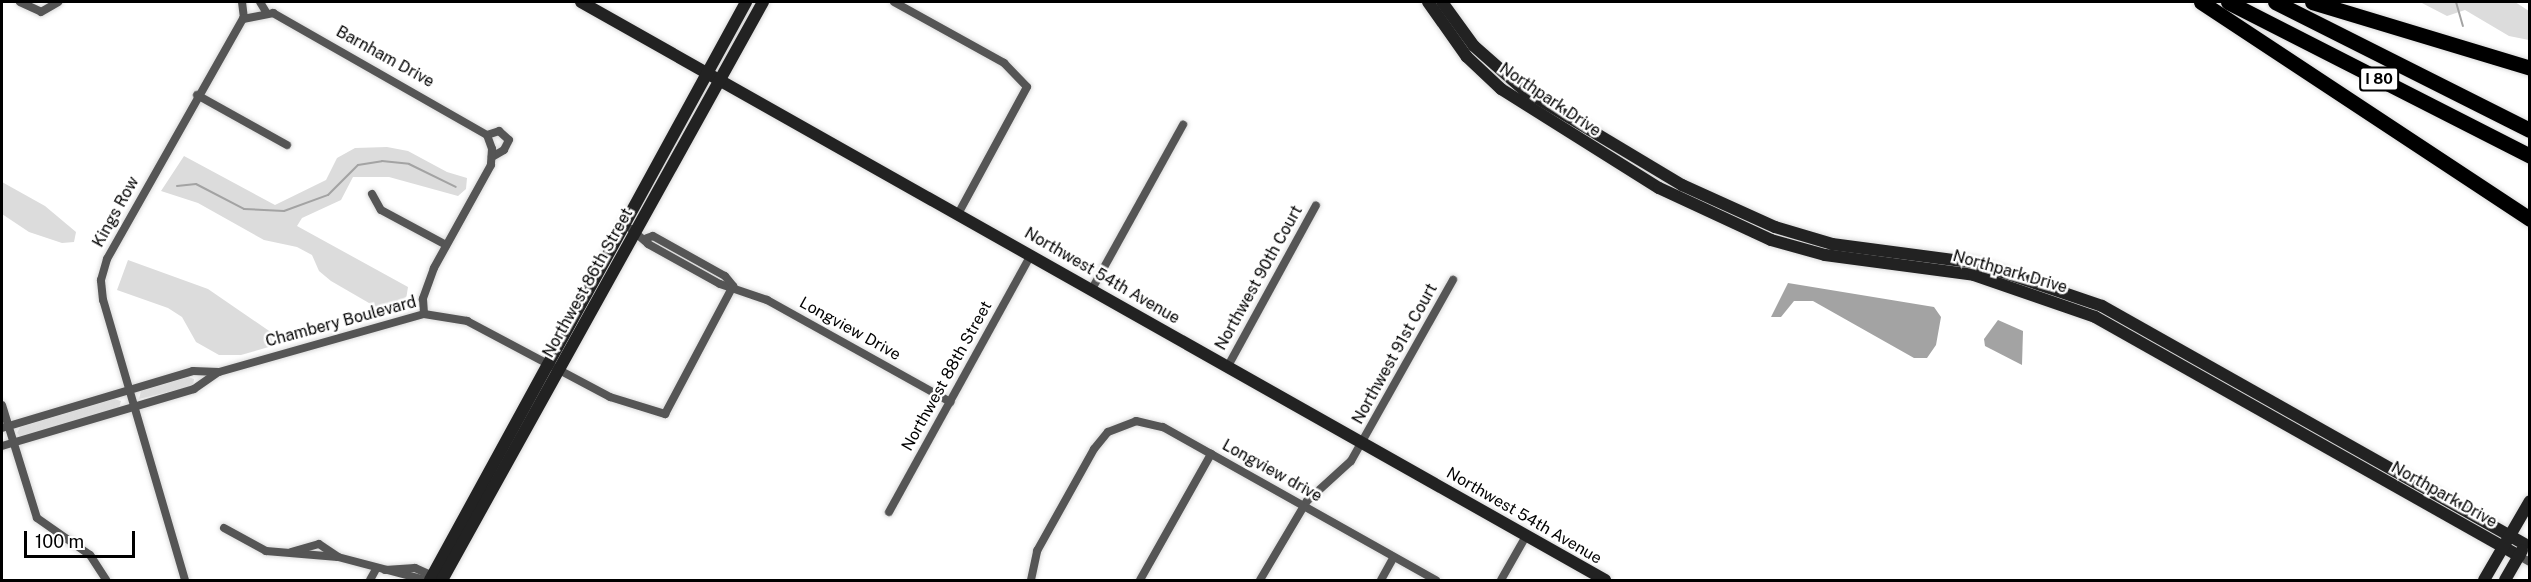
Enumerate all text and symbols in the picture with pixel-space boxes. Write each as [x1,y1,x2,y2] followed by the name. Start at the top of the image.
[333,22,437,92] street label: Barnham Drive
[1496,59,1604,141] street label: Northpark Drive
[2358,67,2400,91] road number: I 80
[89,173,143,251] street label: Kings Row
[1211,202,1307,354] street label: Northwest 90th Court
[539,205,637,361] street label: Northwest 86th Street
[1021,224,1183,328] street label: Northwest 54th Avenue
[1951,246,2069,298] street label: Northpark Drive
[1348,280,1442,428] street label: Northwest 91st Court
[263,293,419,351] street label: Chambery Boulevard
[796,293,904,365] street label: Longview Drive
[898,298,996,454] street label: Northwest 88th Street
[1219,436,1325,506] street label: Longview drive
[2388,458,2500,532] street label: Northpark Drive
[1443,464,1605,568] street label: Northwest 54th Avenue
[27,519,138,557] scale bar
[35,531,84,552] text: 100 m

